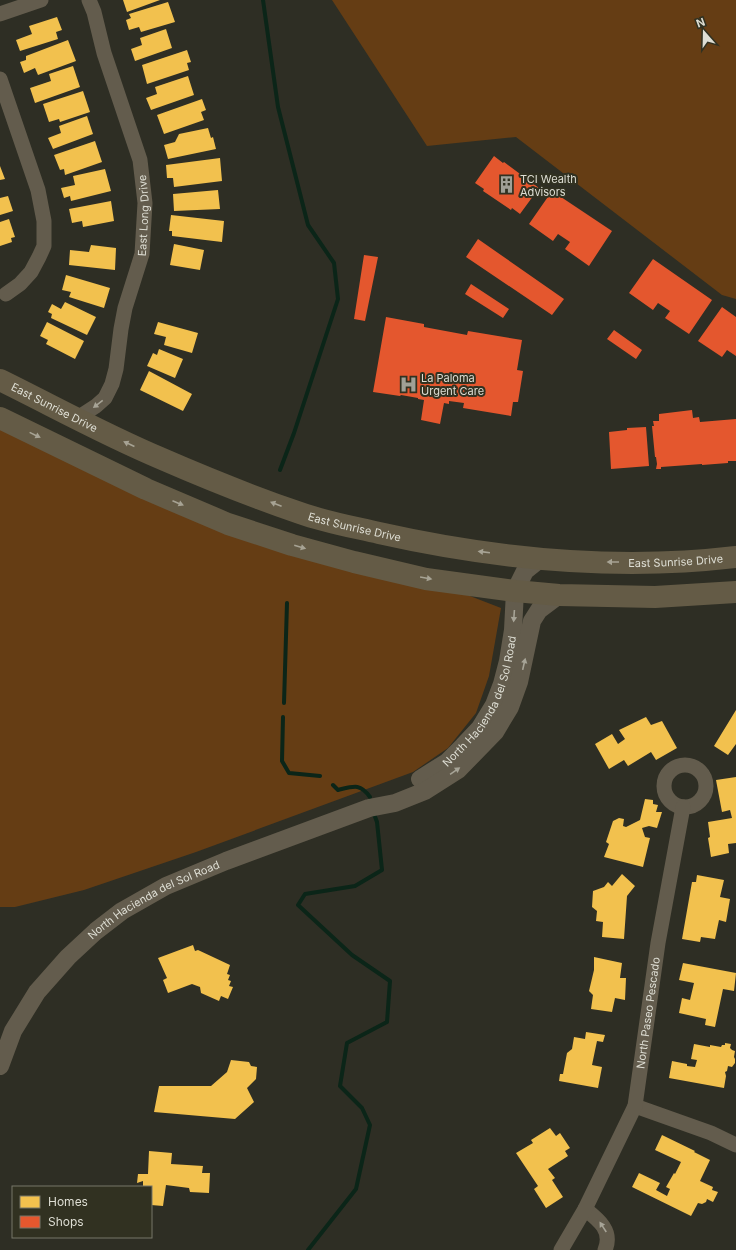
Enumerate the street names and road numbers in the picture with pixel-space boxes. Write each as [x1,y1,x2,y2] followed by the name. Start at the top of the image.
[135,174,152,257] street label: East Long Drive
[9,380,100,435] street label: East Sunrise Drive
[306,509,402,545] street label: East Sunrise Drive
[628,551,724,570] street label: East Sunrise Drive
[439,635,519,770] street label: North Hacienda del Sol Road
[85,857,222,942] street label: North Hacienda del Sol Road
[633,956,663,1070] street label: North Paseo Pescado

